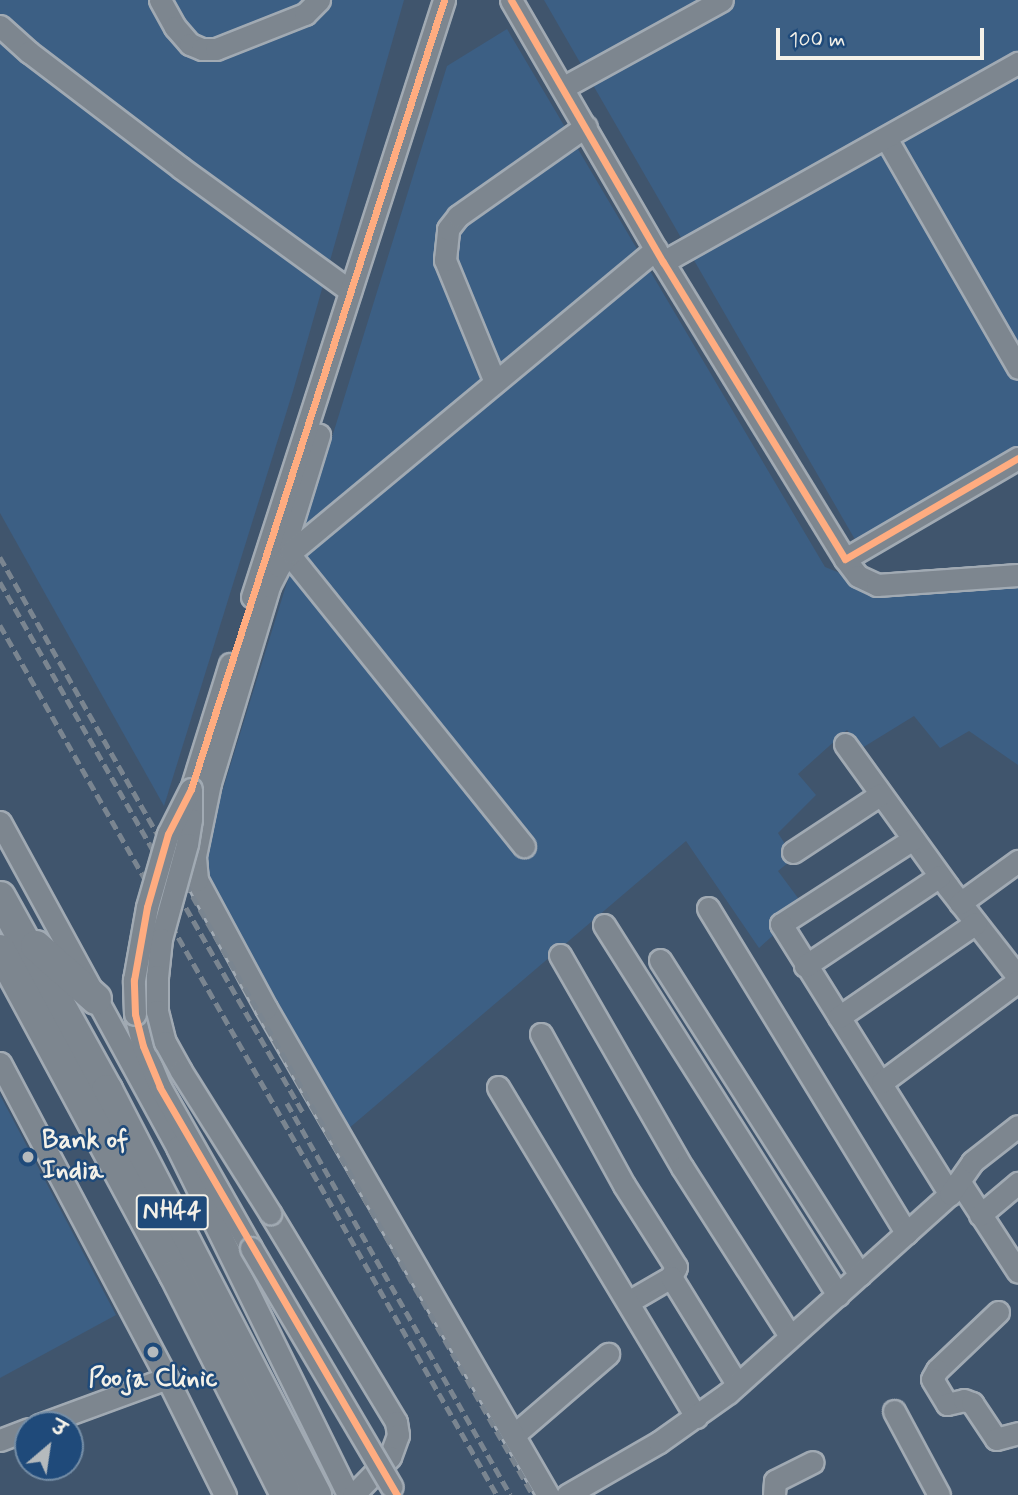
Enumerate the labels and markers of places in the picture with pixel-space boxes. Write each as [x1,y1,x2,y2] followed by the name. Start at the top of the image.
[42,1126,129,1188] place label: Bank of India
[20,1149,36,1165] marker: Bank of India
[143,1342,163,1362] marker: Pooja Clinic
[88,1364,218,1396] place label: Pooja Clinic

